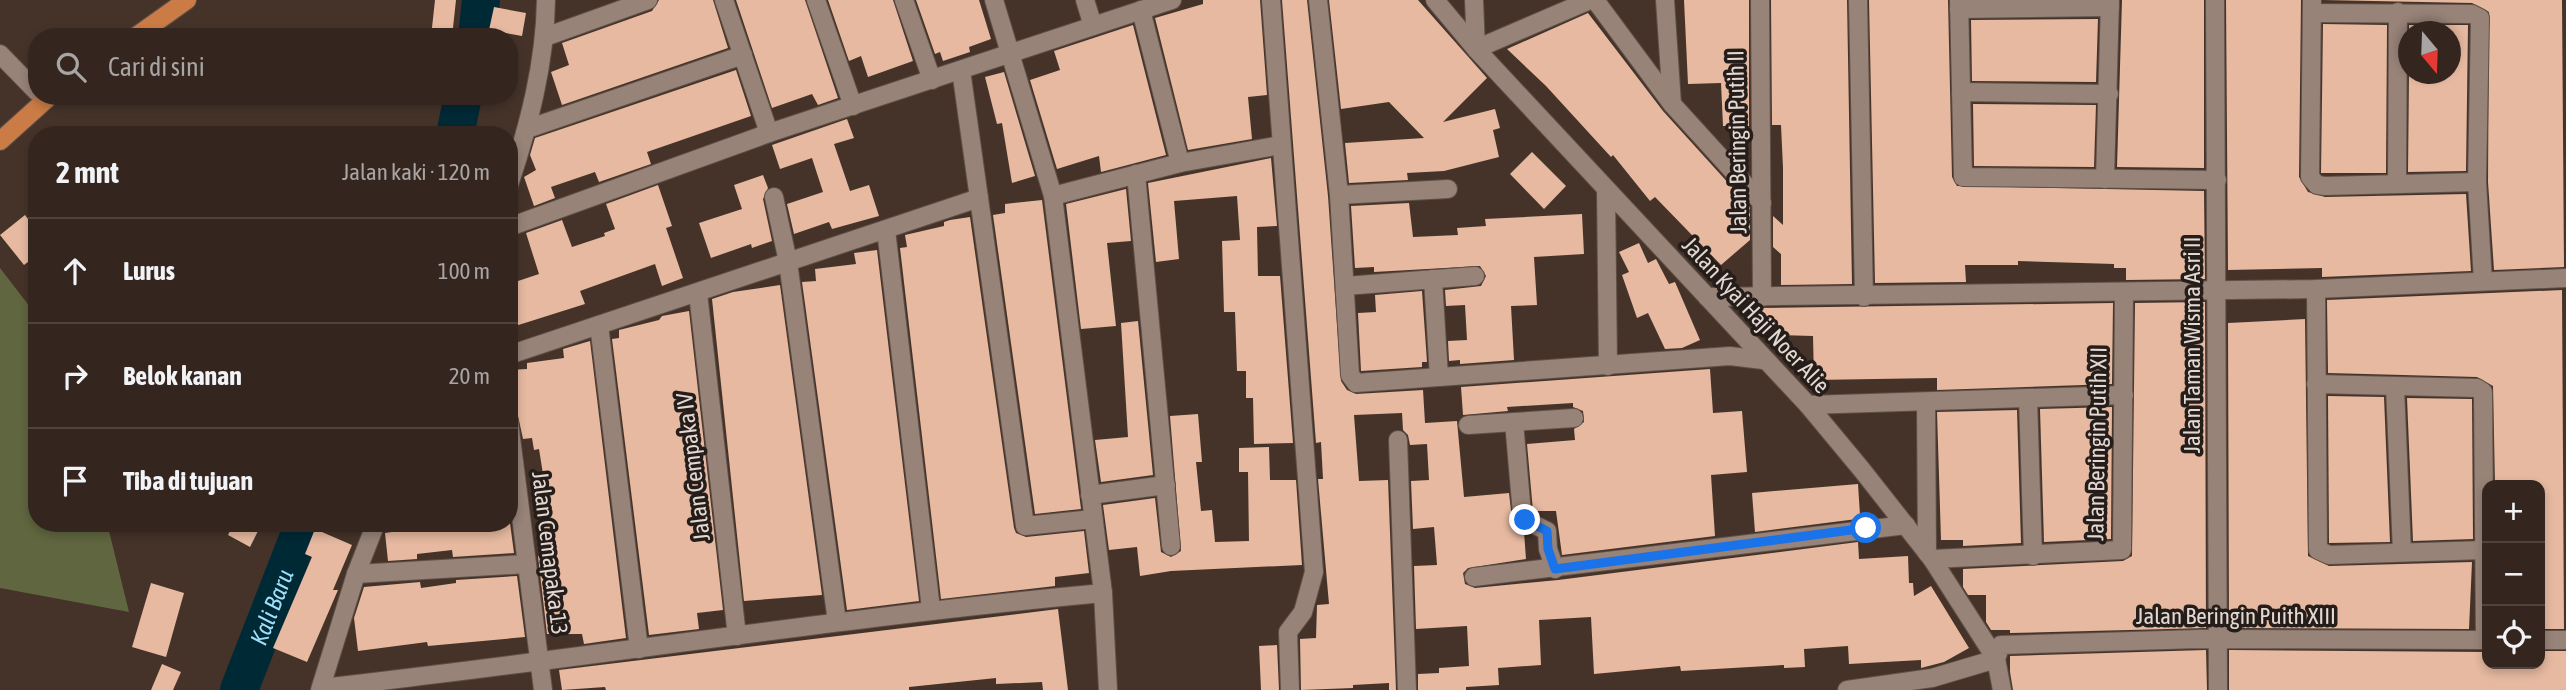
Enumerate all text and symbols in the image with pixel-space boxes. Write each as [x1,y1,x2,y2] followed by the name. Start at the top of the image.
[2398,21,2461,84] north arrow
[28,28,518,105] search box
[52,48,90,86] icon: search
[1722,50,1752,234] street label: Jalan Beringin Putih II
[108,52,205,82] text: Cari di sini
[56,155,119,189] text: 2 mnt
[342,159,490,185] text: Jalan kaki · 120 m
[1677,232,1835,398] street label: Jalan Kyai Haji Noer Alie
[2179,237,2205,453] street label: Jalan Taman Wisma Asri II
[56,252,94,290] icon: ahead
[123,256,175,286] text: Lurus
[438,258,490,284] text: 100 m
[2082,347,2112,541] street label: Jalan Beringin Putih XII
[56,357,94,395] icon: right
[123,361,242,391] text: Belok kanan
[449,363,490,389] text: 20 m
[671,391,715,543] street label: Jalan Cempaka IV
[56,462,94,500] icon: arrive
[123,466,253,496] text: Tiba di tujuan
[527,470,573,636] street label: Jalan Cemapaka 13
[2482,480,2545,669] map controls
[2482,480,2545,543] button: +
[1509,504,1540,535] route end
[1850,512,1881,543] route start
[2482,543,2545,606] button: −
[244,565,298,649] water label: Kali Baru
[2136,603,2336,629] street label: Jalan Beringin Puith XIII
[2482,606,2545,669] button: locate

